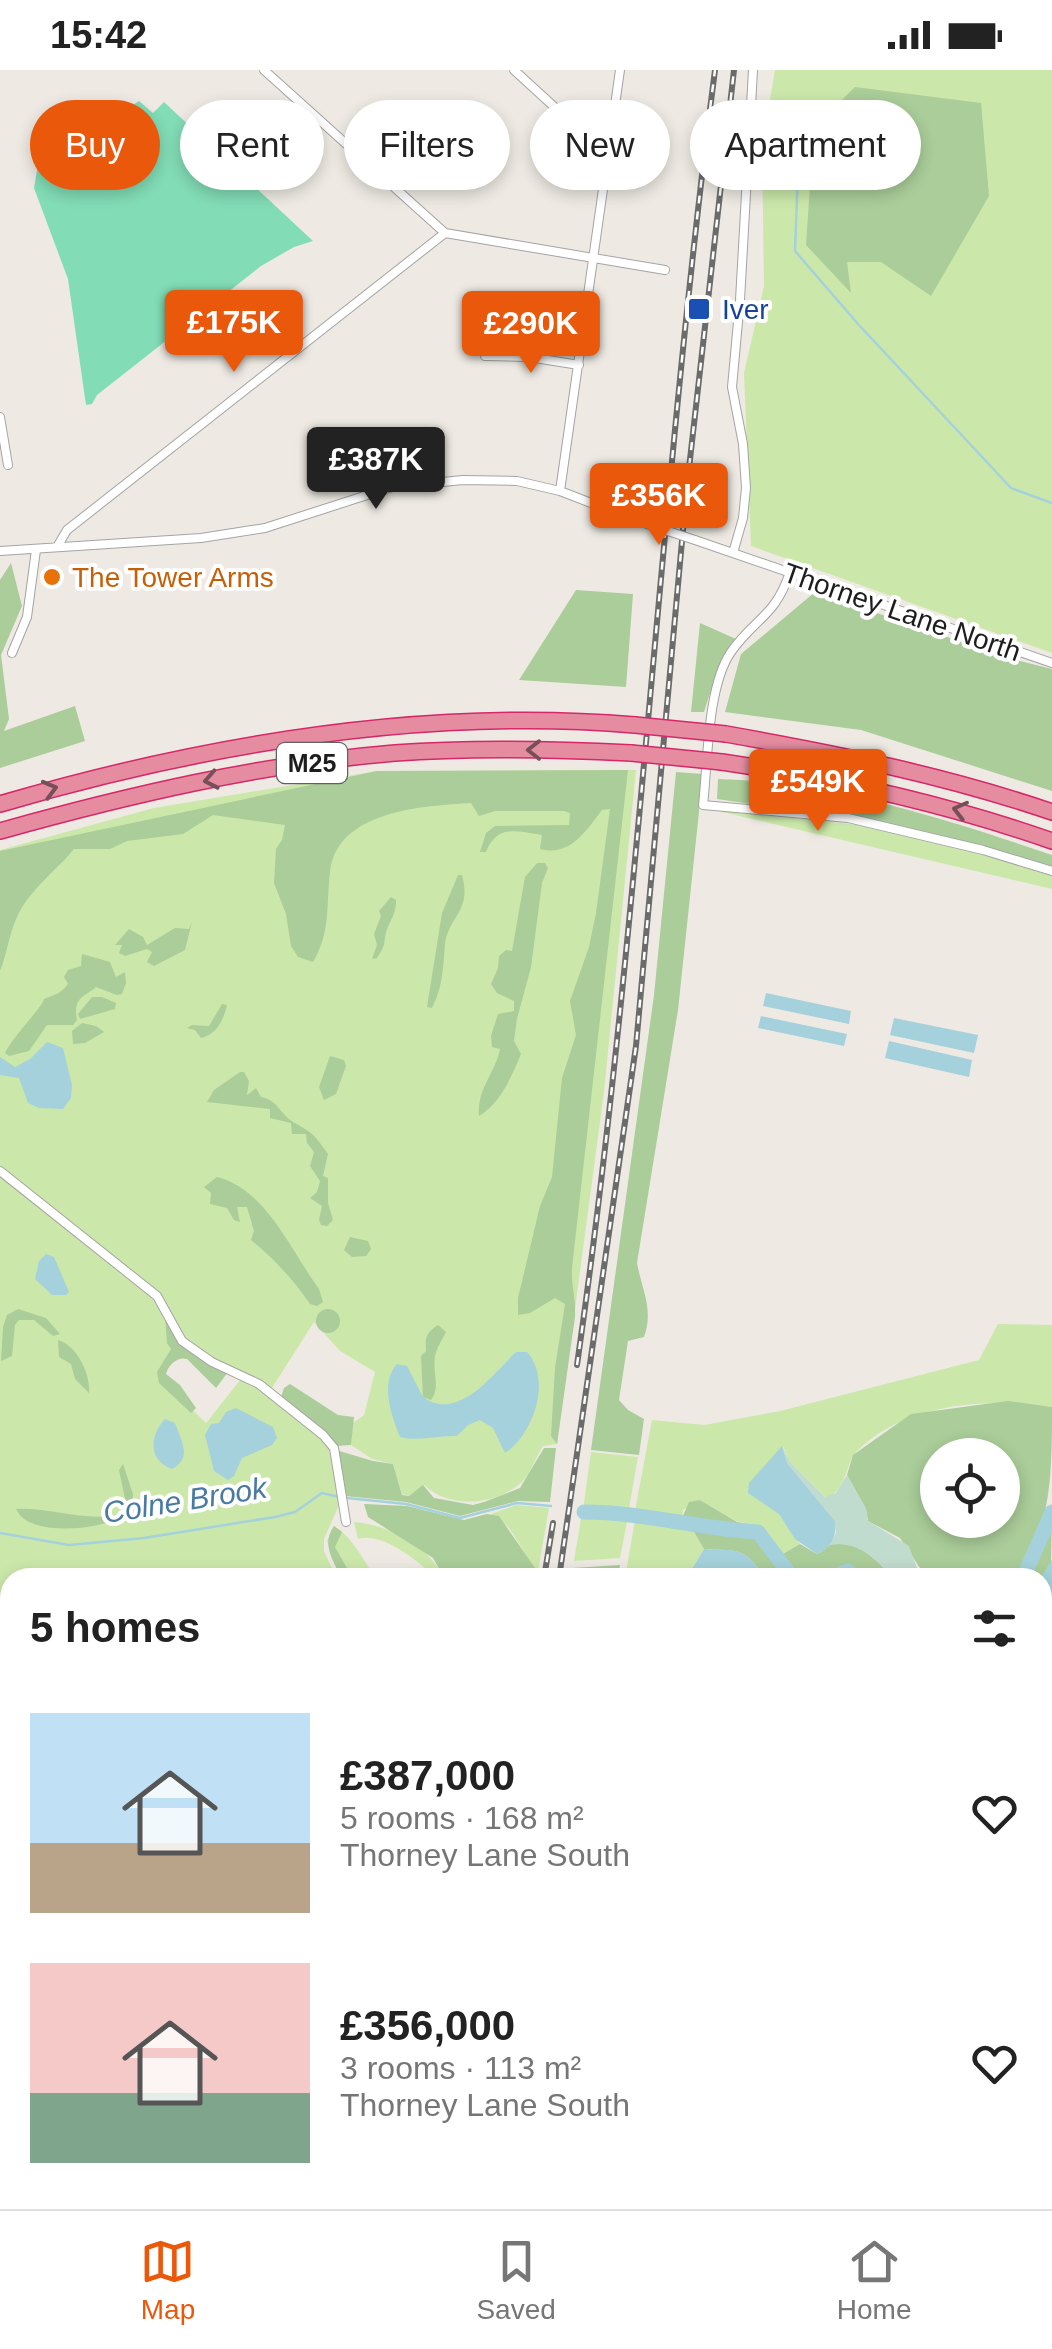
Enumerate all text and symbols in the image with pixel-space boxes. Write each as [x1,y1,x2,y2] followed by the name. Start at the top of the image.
[50,14,147,56] text: 15:42
[30,100,160,190] chip: Buy
[180,100,324,190] chip: Rent
[344,100,510,190] chip: Filters
[530,100,670,190] chip: New
[690,100,921,190] chip: Apartment
[164,290,304,375] pin: £175K
[461,291,601,376] pin: £290K
[722,294,769,325] place label: Iver
[686,296,712,322] marker: Iver
[187,304,281,340] text: £175K
[484,305,578,341] text: £290K
[306,427,446,512] pin: £387K
[329,441,423,477] text: £387K
[589,463,729,548] pin: £356K
[612,477,706,513] text: £356K
[779,557,1025,667] street label: Thorney Lane North
[72,562,274,593] place label: The Tower Arms
[41,566,63,588] marker: The Tower Arms
[526,739,542,761] one-way arrow
[277,743,347,783] road number: M25
[748,749,888,834] pin: £549K
[771,763,865,799] text: £549K
[203,769,219,790] one-way arrow
[41,780,58,801] one-way arrow
[952,801,969,822] one-way arrow
[920,1438,1020,1538] map controls
[920,1438,1020,1538] button: locate
[101,1470,271,1529] water label: Colne Brook
[967,1601,1022,1656] icon: filters
[30,1604,200,1651] text: 5 homes
[340,1752,515,1799] text: £387,000
[110,1753,230,1873] icon: home
[967,1786,1022,1841] icon: heart
[340,1800,584,1836] text: 5 rooms · 168 m²
[340,1837,630,1873] text: Thorney Lane South
[340,2002,515,2049] text: £356,000
[110,2003,230,2123] icon: home
[967,2036,1022,2091] icon: heart
[340,2050,581,2086] text: 3 rooms · 113 m²
[340,2087,630,2123] text: Thorney Lane South
[140,2234,195,2326] tab: Map
[476,2234,556,2326] tab: Saved
[837,2234,911,2326] tab: Home

